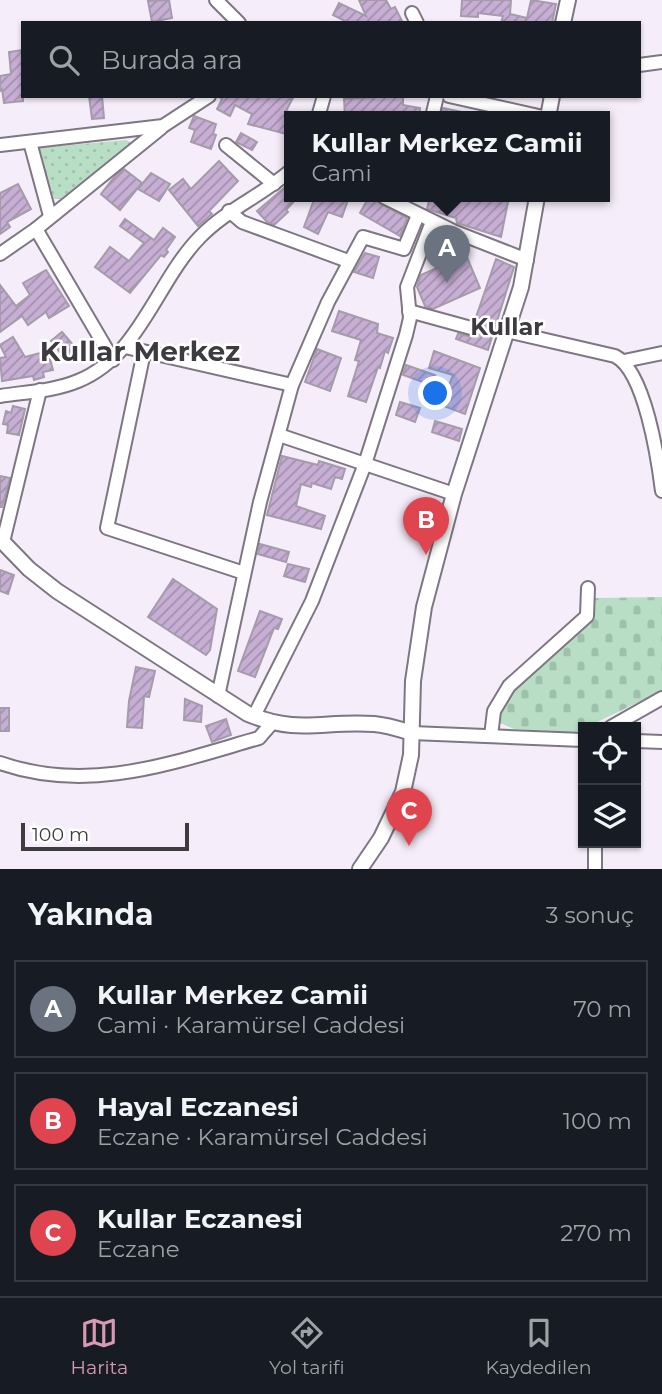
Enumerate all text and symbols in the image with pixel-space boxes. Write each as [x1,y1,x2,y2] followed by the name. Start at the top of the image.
[21,21,641,98] search box
[45,41,83,79] icon: search
[101,44,243,76] text: Burada ara
[284,111,610,202] popup
[311,127,583,159] text: Kullar Merkez Camii
[311,159,372,187] text: Cami
[424,225,470,283] pin: A
[470,312,544,341] district label: Kullar
[40,334,240,368] district label: Kullar Merkez
[418,376,452,410] your location
[403,497,449,555] pin: B
[578,722,641,848] map controls
[578,722,641,785] button: locate
[578,785,641,848] button: layers
[386,788,432,846] pin: C
[21,820,189,852] scale bar
[32,823,89,846] text: 100 m
[28,896,154,933] text: Yakında
[545,901,634,929] text: 3 sonuç
[97,979,368,1011] text: Kullar Merkez Camii
[44,995,62,1023] text: A
[573,995,632,1023] text: 70 m
[97,1011,405,1039] text: Cami · Karamürsel Caddesi
[97,1091,299,1123] text: Hayal Eczanesi
[44,1107,62,1135] text: B
[563,1107,632,1135] text: 100 m
[97,1123,428,1151] text: Eczane · Karamürsel Caddesi
[97,1203,303,1235] text: Kullar Eczanesi
[45,1219,61,1247] text: C
[560,1219,632,1247] text: 270 m
[97,1235,180,1263] text: Eczane
[70,1314,128,1379] tab: Harita
[269,1314,345,1379] tab: Yol tarifi
[486,1314,592,1379] tab: Kaydedilen

